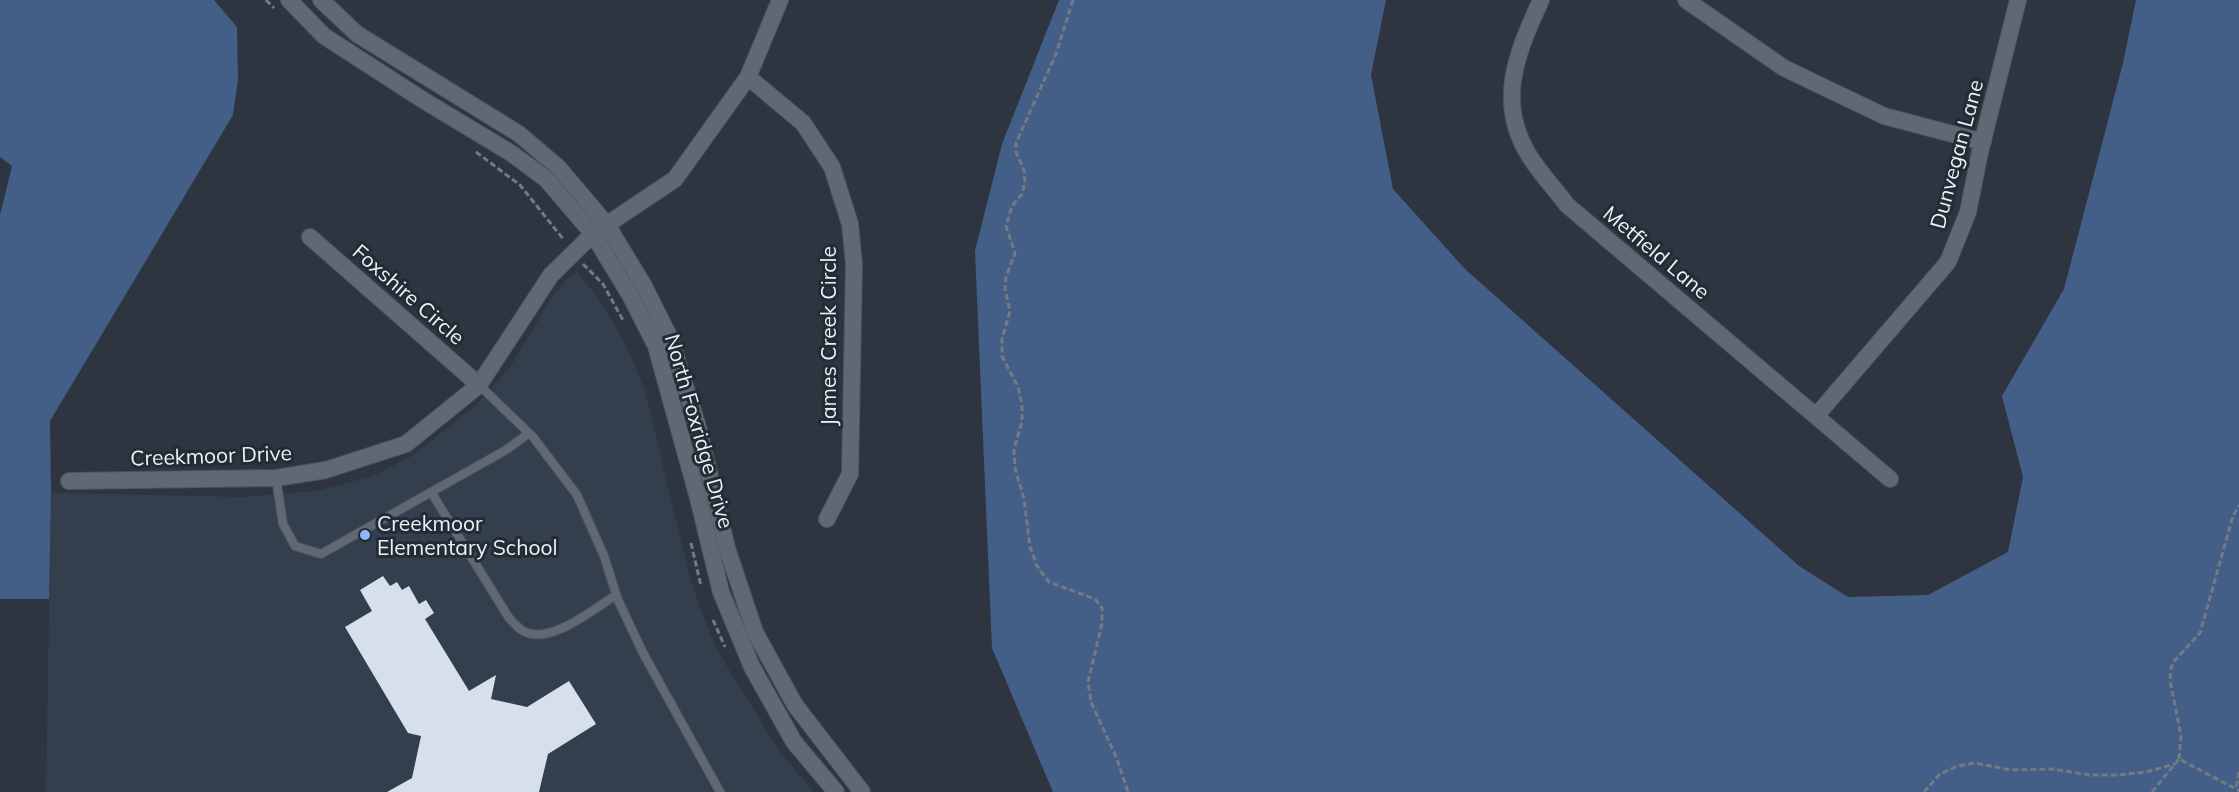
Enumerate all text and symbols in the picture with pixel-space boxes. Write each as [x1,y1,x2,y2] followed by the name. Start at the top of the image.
[1924,77,1988,231] street label: Dunvegan Lane
[1598,200,1716,304] street label: Metfield Lane
[348,238,470,350] street label: Foxshire Circle
[815,246,841,426] street label: James Creek Circle
[660,331,740,531] street label: North Foxridge Drive
[130,439,292,471] street label: Creekmoor Drive
[377,510,558,560] place label: Creekmoor Elementary School
[358,528,372,542] marker: Creekmoor Elementary School

